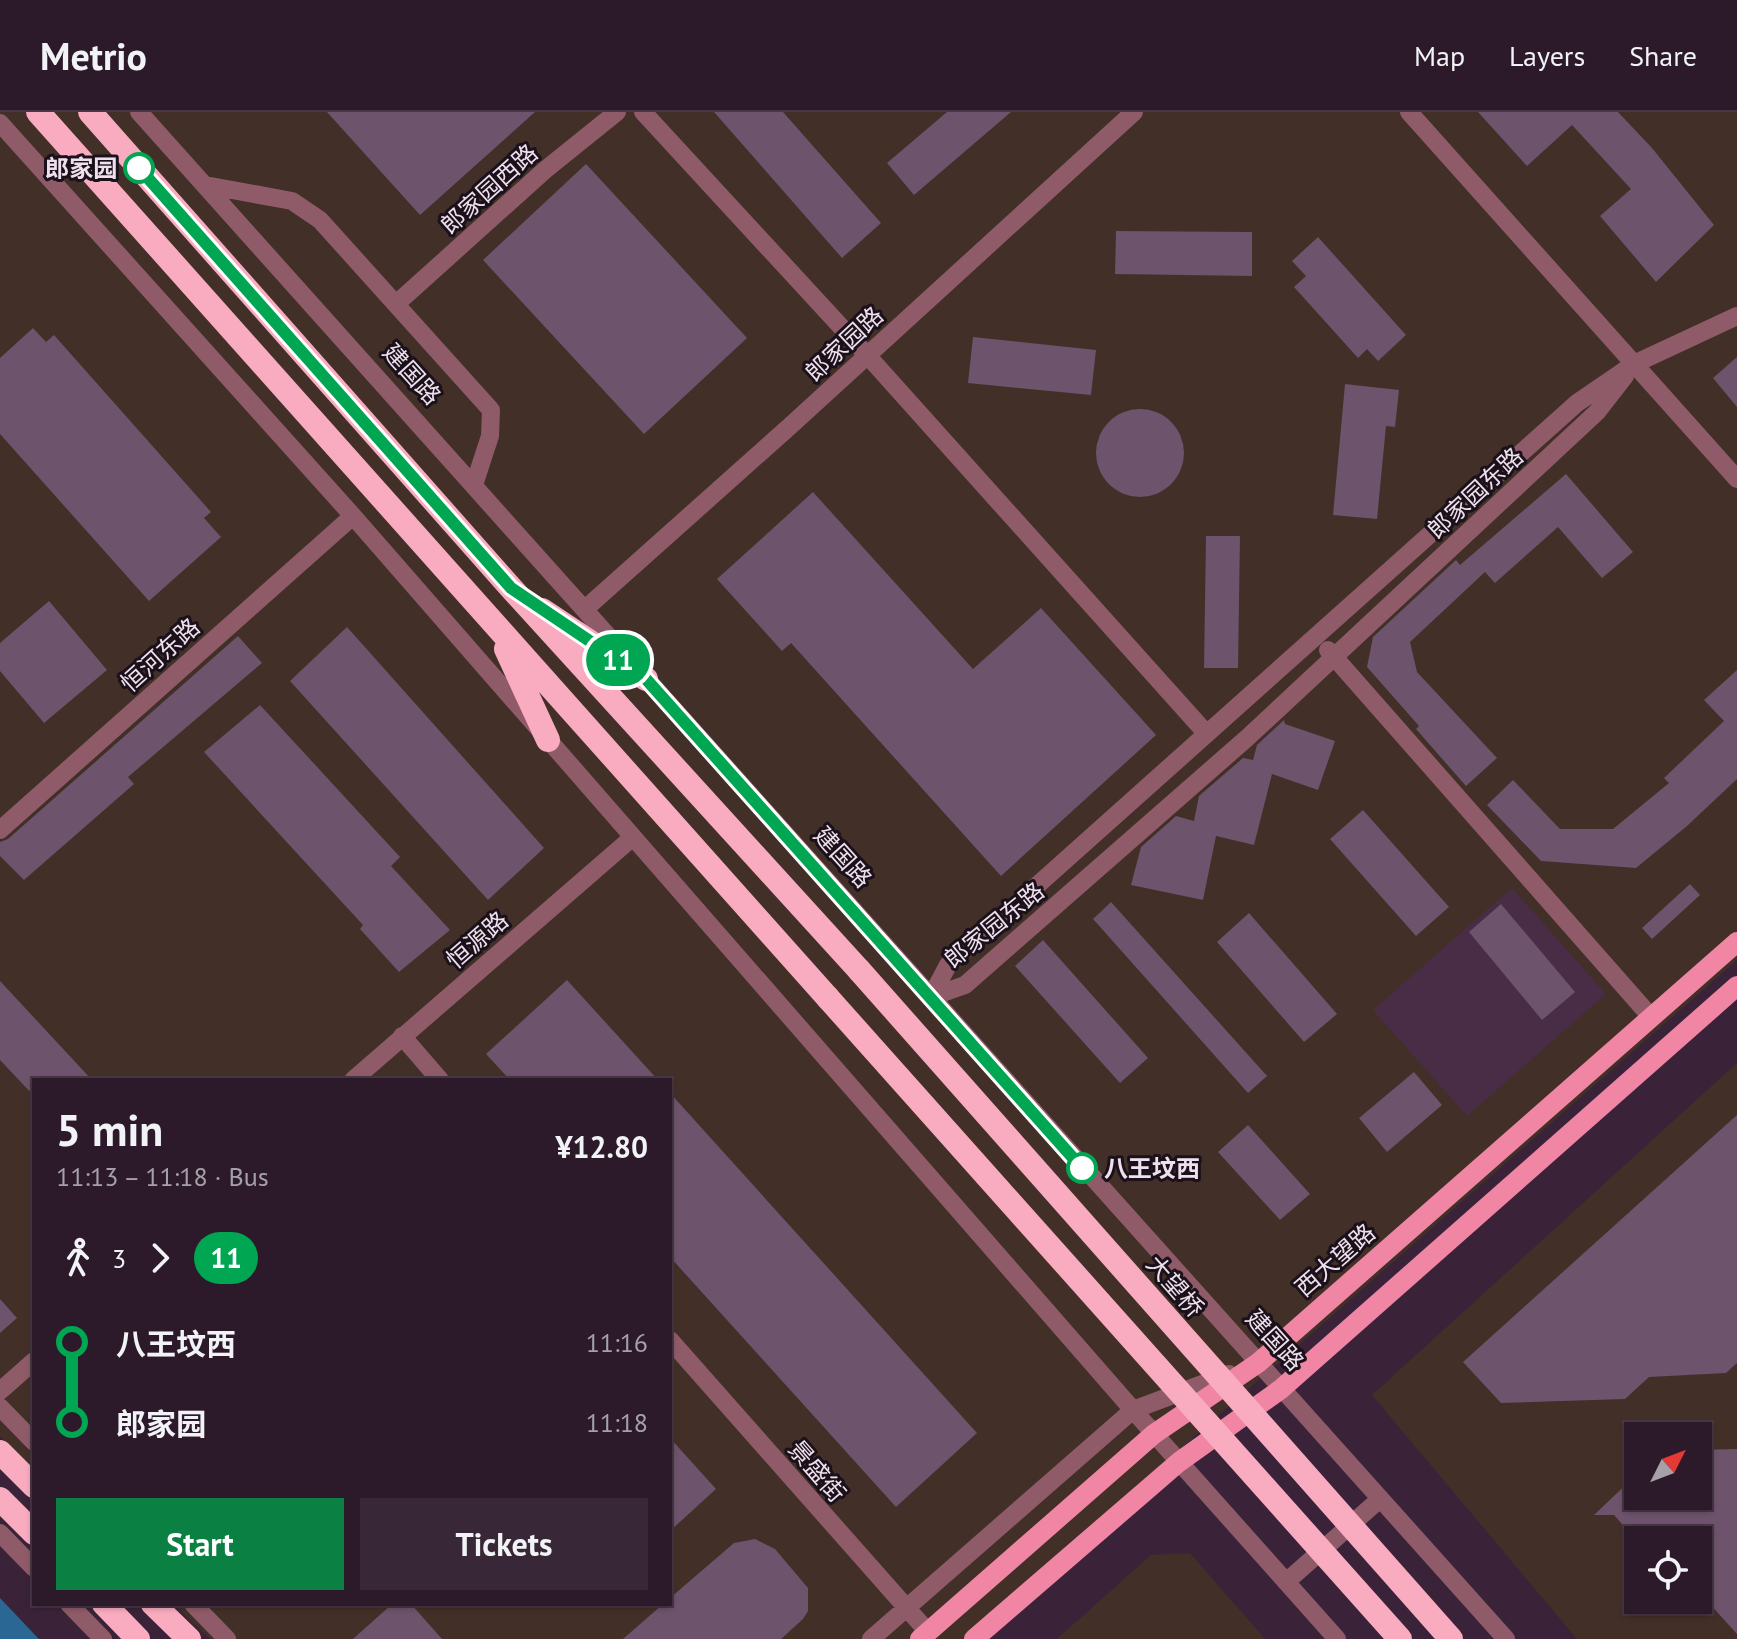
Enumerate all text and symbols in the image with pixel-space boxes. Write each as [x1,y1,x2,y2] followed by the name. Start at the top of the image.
[40,31,147,80] text: Metrio
[1414,37,1465,74] text: Map
[1509,37,1585,74] text: Layers
[1629,37,1697,74] text: Share
[434,137,544,241] street label: 郎家园西路
[45,153,117,184] place label: 郎家园
[124,153,154,183] marker: 郎家园
[798,300,890,388] street label: 郎家园路
[376,337,448,411] street label: 建国路
[1421,441,1529,545] street label: 郎家园东路
[114,611,206,699] street label: 恒河东路
[582,634,654,686] line badge: 11
[602,641,634,678] text: 11
[807,820,879,894] street label: 建国路
[938,875,1050,975] street label: 郎家园东路
[440,905,514,975] street label: 恒源路
[56,1101,163,1158] text: 5 min
[556,1127,648,1166] text: ¥12.80
[1067,1153,1097,1183] marker: 八王坟西
[1104,1153,1200,1184] place label: 八王坟西
[56,1160,269,1193] text: 11:13 – 11:18 · Bus
[1289,1217,1381,1303] street label: 西大望路
[56,1236,100,1280] icon: walk
[138,1236,182,1280] icon: forward
[210,1239,242,1276] text: 11
[112,1242,126,1275] text: 3
[1140,1249,1210,1323] street label: 大望桥
[1239,1303,1311,1377] street label: 建国路
[116,1324,236,1363] text: 八王坟西
[586,1326,648,1359] text: 11:16
[116,1404,206,1443] text: 郎家园
[586,1406,648,1439] text: 11:18
[1624,1422,1712,1510] north arrow
[1624,1422,1712,1614] map controls
[782,1434,852,1508] street label: 景盛街
[56,1498,344,1590] button: Start
[360,1498,648,1590] button: Tickets
[1624,1526,1712,1614] button: locate

